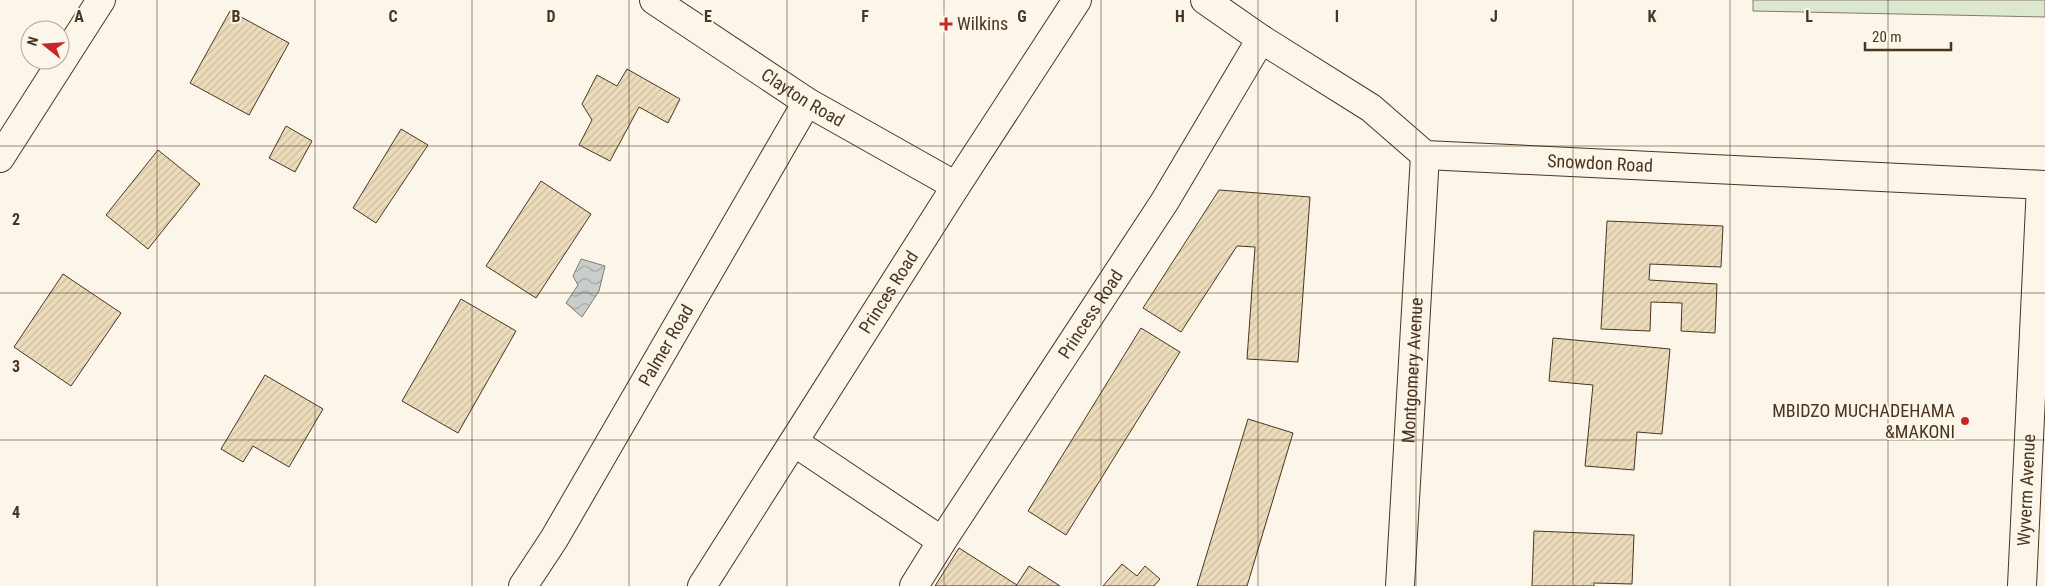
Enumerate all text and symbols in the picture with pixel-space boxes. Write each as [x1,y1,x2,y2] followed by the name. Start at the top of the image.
[74,7,84,26] text: A
[232,7,241,26] text: B
[388,7,398,26] text: C
[546,7,556,26] text: D
[704,7,712,26] text: E
[861,7,869,26] text: F
[1017,7,1027,26] text: G
[1175,7,1185,26] text: H
[1335,7,1339,26] text: I
[1490,7,1498,26] text: J
[1648,7,1657,26] text: K
[1805,7,1813,26] text: L
[957,13,1008,34] place label: Wilkins
[939,17,953,31] marker: Wilkins
[20,20,70,70] north arrow
[1865,20,1951,52] scale bar
[1872,28,1902,46] text: 20 m
[24,35,41,48] text: N
[758,64,848,131] street label: Clayton Road
[1547,150,1653,176] street label: Snowdon Road
[12,210,20,229] text: 2
[854,247,922,337] street label: Princes Road
[1054,266,1127,362] street label: Princess Road
[1397,297,1427,444] street label: Montgomery Avenue
[634,301,697,390] street label: Palmer Road
[12,357,20,376] text: 3
[1772,400,1956,442] place label: MBIDZO MUCHADEHAMA &MAKONI
[1959,415,1971,427] marker: MBIDZO MUCHADEHAMA &MAKONI
[2013,434,2039,547] street label: Wyverm Avenue
[12,503,20,522] text: 4

